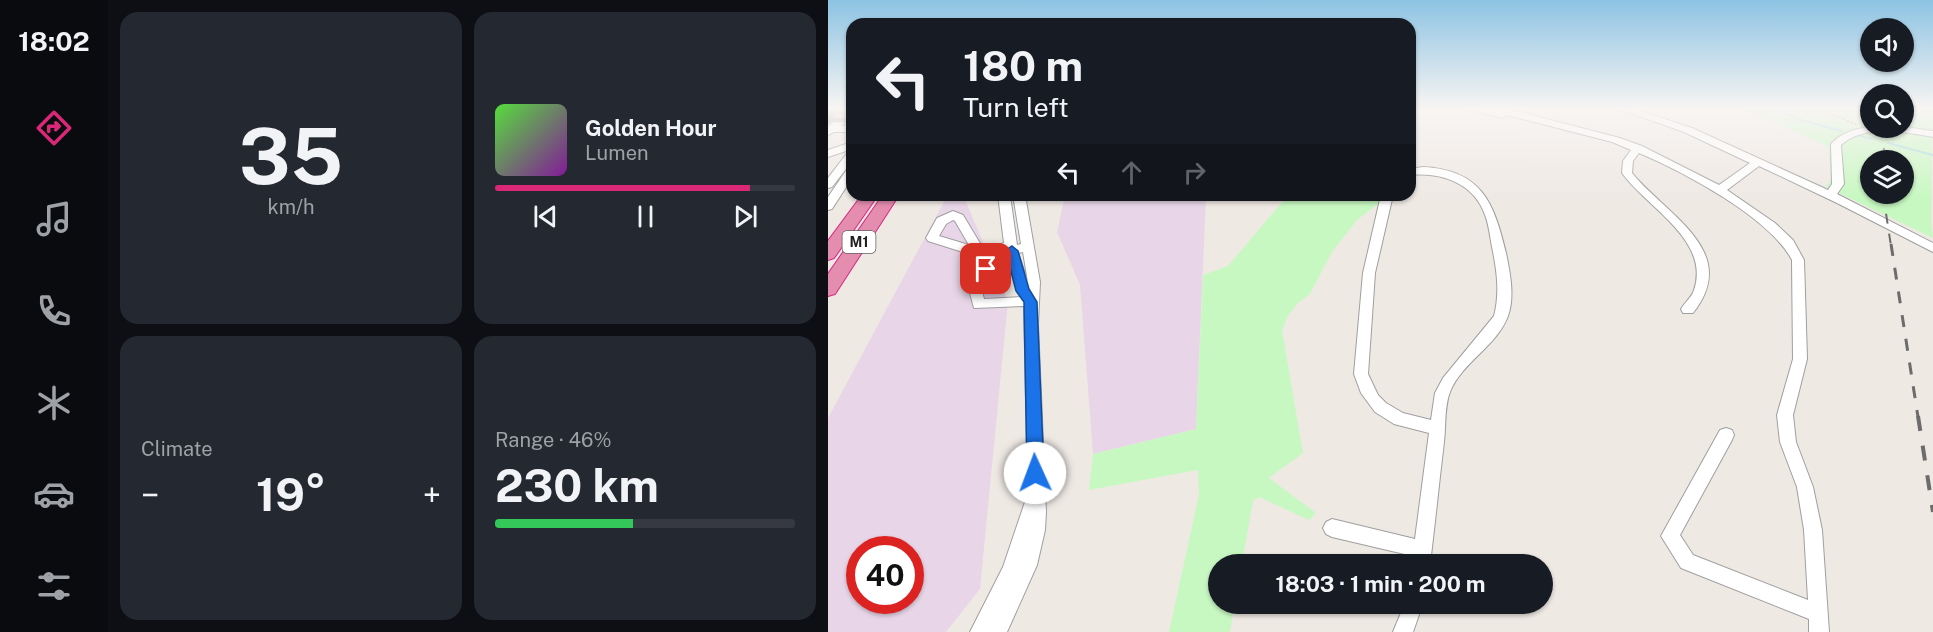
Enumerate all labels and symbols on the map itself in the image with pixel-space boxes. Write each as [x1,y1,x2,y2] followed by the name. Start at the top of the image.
[843,231,876,253] road number: M1
[960,243,1011,294] pin
[1003,441,1067,505] position arrow
[846,536,924,614] speed limit sign: 40

